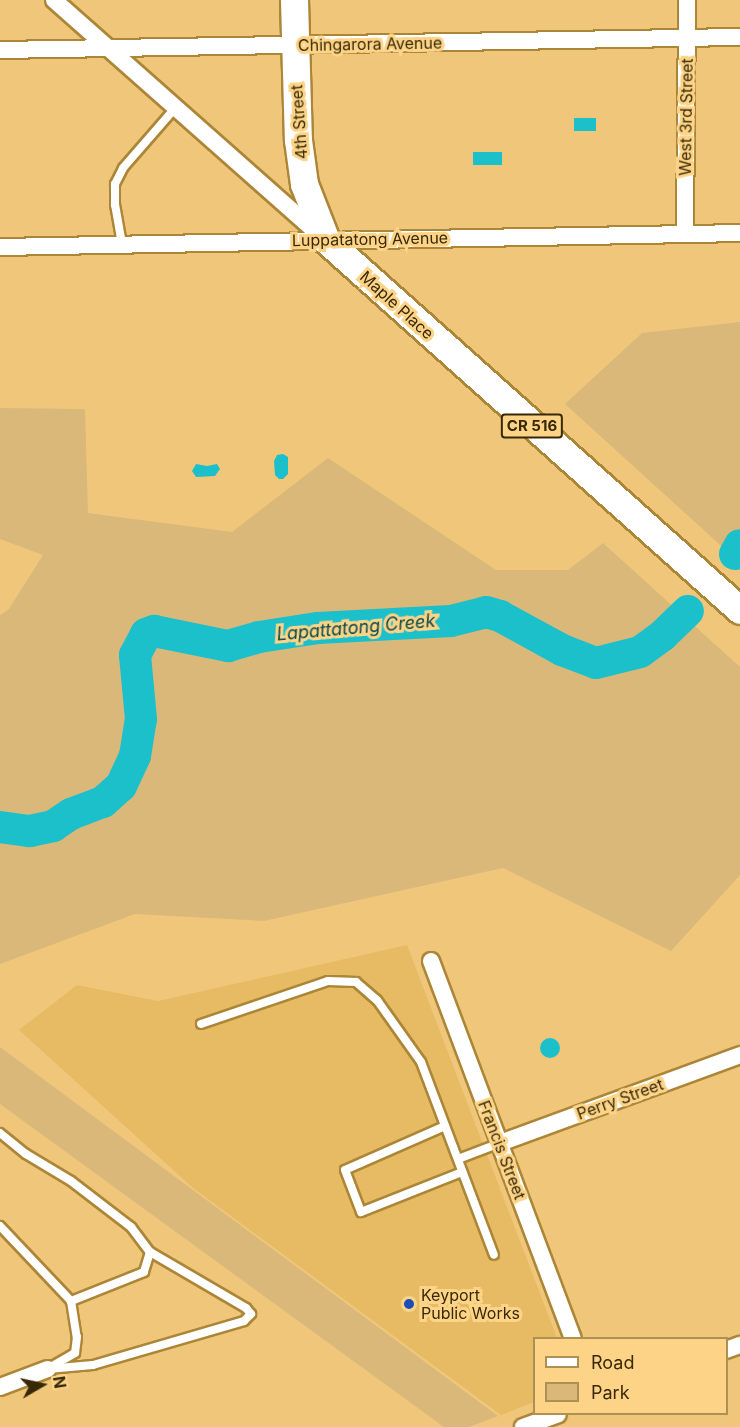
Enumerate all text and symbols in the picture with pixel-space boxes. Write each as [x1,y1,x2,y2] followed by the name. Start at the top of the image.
[298,33,442,55] street label: Chingarora Avenue
[675,58,697,176] street label: West 3rd Street
[287,84,311,160] street label: 4th Street
[292,228,448,250] street label: Luppatatong Avenue
[356,267,438,343] street label: Maple Place
[500,414,564,438] road number: CR 516
[276,610,436,646] water label: Lapattatong Creek
[574,1074,666,1124] street label: Perry Street
[474,1098,530,1202] street label: Francis Street
[421,1285,520,1323] place label: Keyport Public Works
[402,1297,416,1311] marker: Keyport Public Works
[533,1337,728,1415] legend
[591,1352,634,1373] text: Road
[12,1355,72,1415] north arrow
[49,1375,71,1390] text: N
[591,1382,630,1403] text: Park

